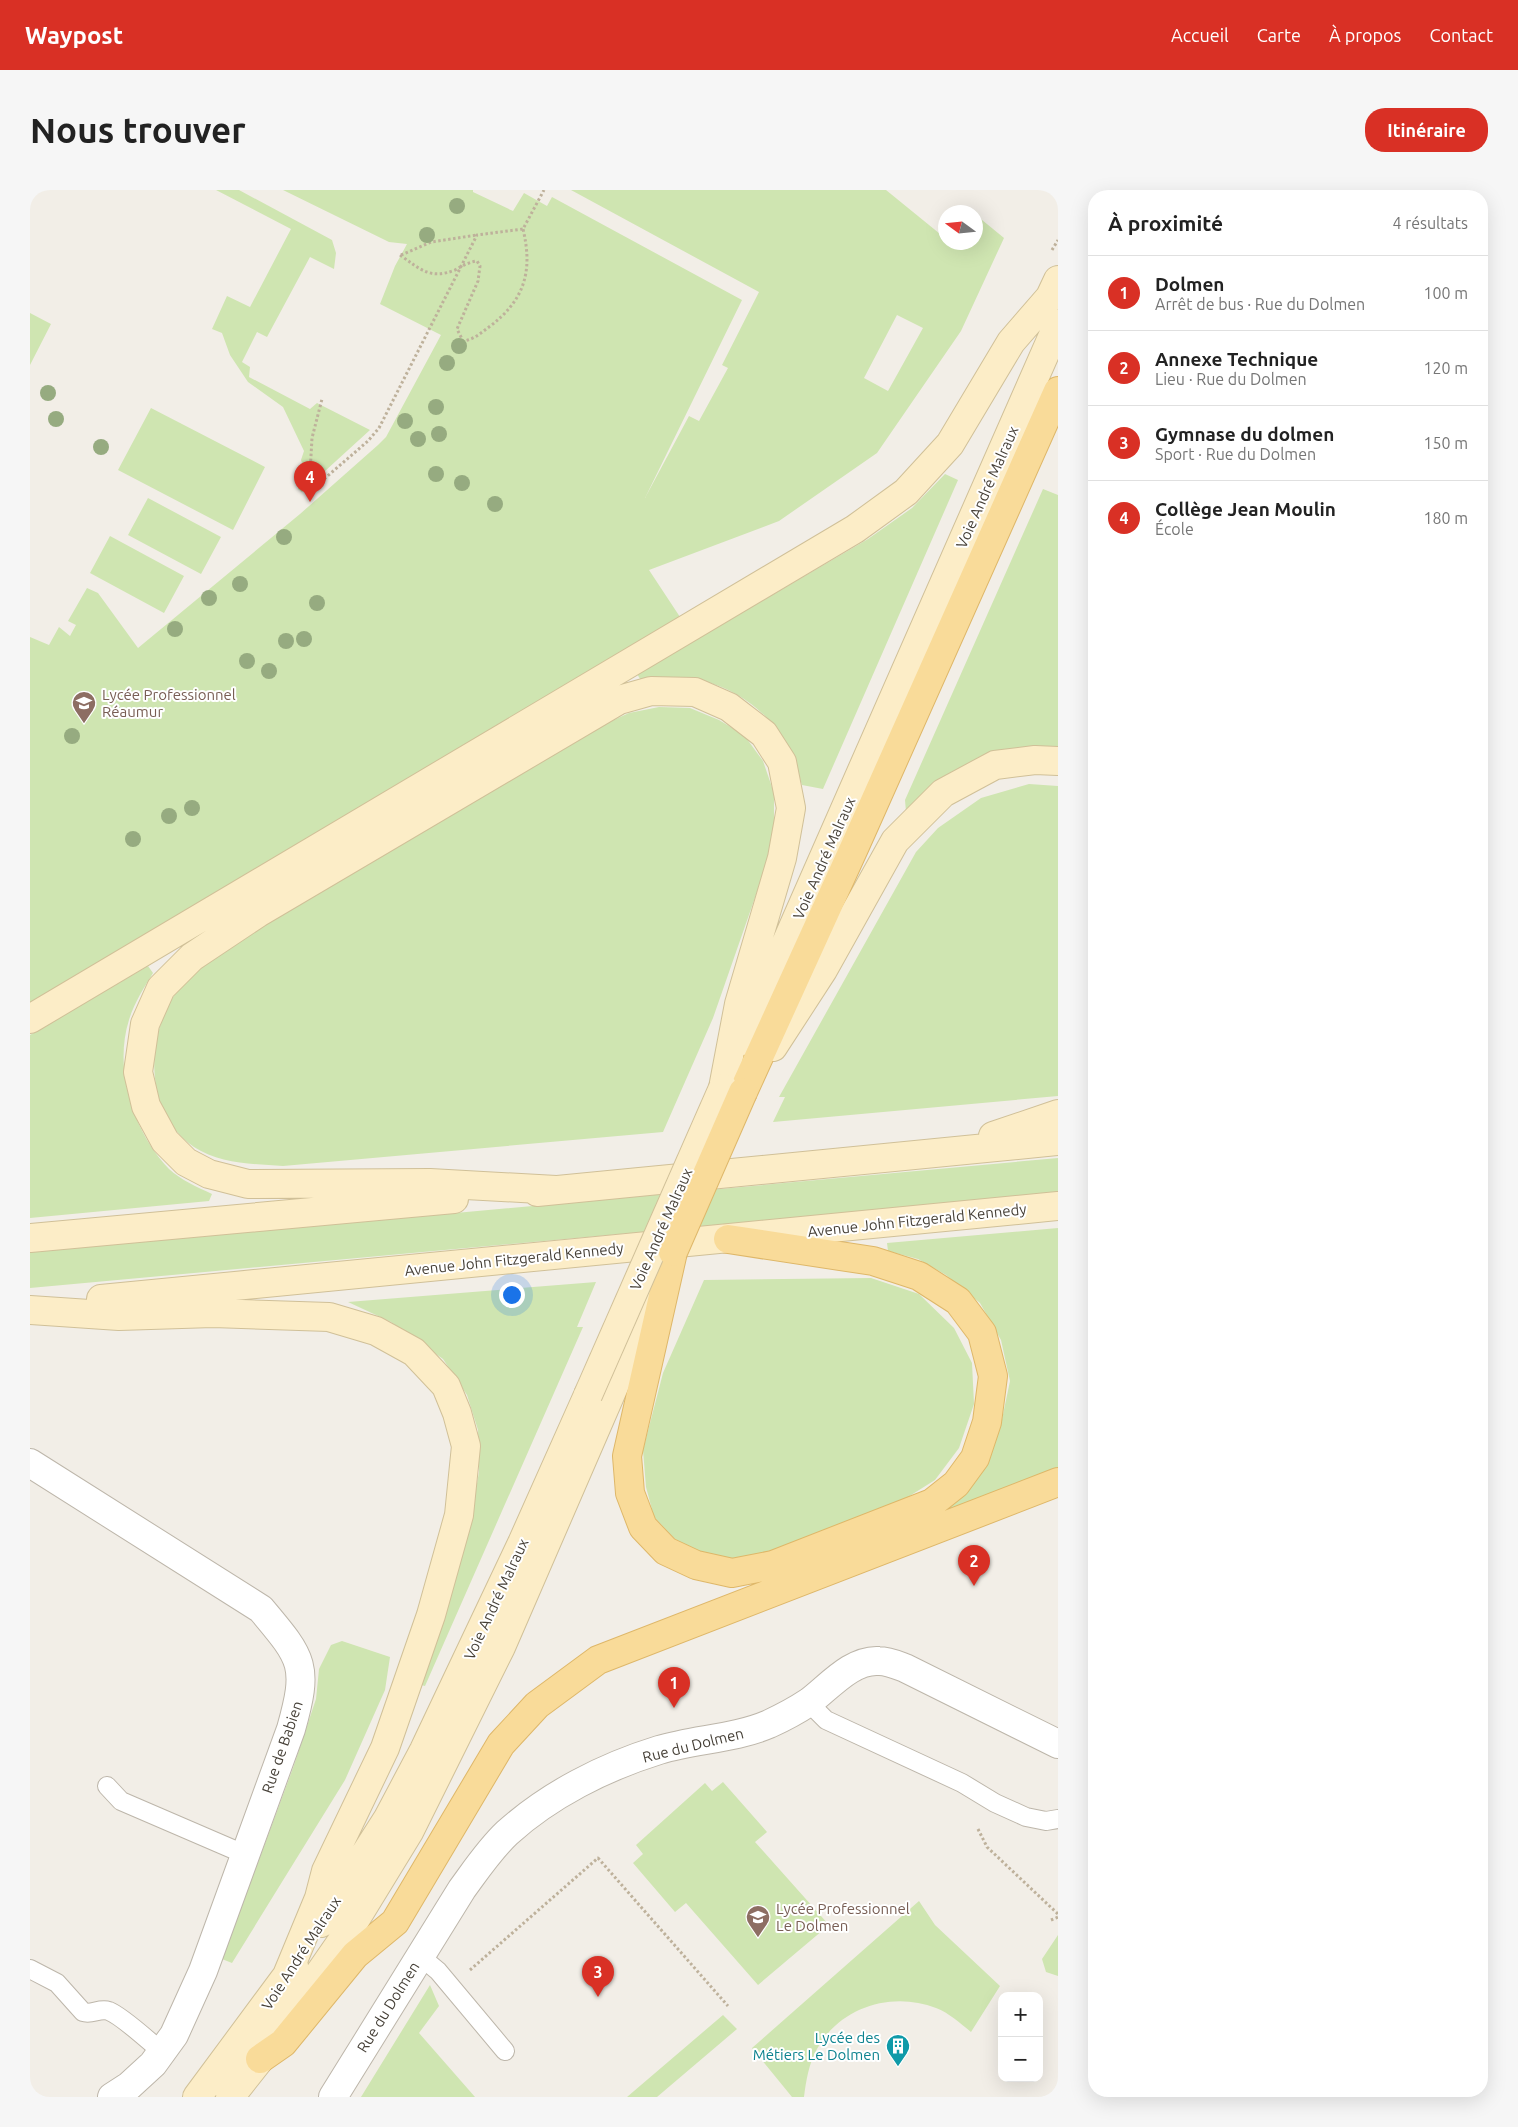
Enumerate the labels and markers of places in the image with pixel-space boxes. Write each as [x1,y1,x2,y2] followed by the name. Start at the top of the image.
[294,461,326,502] pin: 4
[102,686,236,720] place label: Lycée Professionnel Réaumur
[71,690,97,724] school or university icon: Lycée Professionnel Réaumur
[958,1545,990,1586] pin: 2
[658,1667,690,1708] pin: 1
[776,1900,910,1934] place label: Lycée Professionnel Le Dolmen
[745,1904,771,1938] school or university icon: Lycée Professionnel Le Dolmen
[582,1956,614,1997] pin: 3
[753,2029,880,2063] place label: Lycée des Métiers Le Dolmen
[885,2033,911,2067] building icon: Lycée des Métiers Le Dolmen

